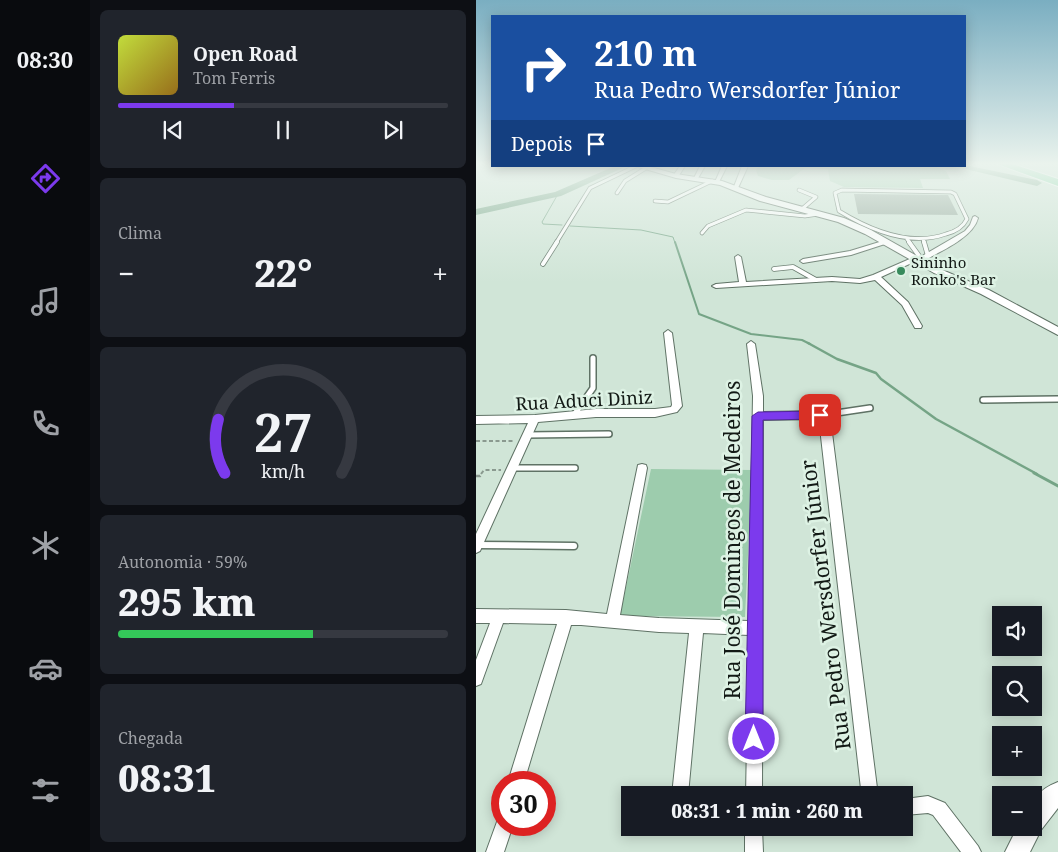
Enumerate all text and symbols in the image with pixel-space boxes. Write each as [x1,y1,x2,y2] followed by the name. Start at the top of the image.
[594,29,697,76] text: 210 m
[511,35,576,100] icon: right
[193,41,298,67] text: Open Road
[17,44,73,74] text: 08:30
[193,67,275,89] text: Tom Ferris
[594,74,900,104] text: Rua Pedro Wersdorfer Júnior
[159,116,187,144] icon: previous
[269,116,297,144] icon: pause
[379,116,407,144] icon: next
[582,130,610,158] icon: arrive
[511,131,572,157] text: Depois
[28,161,63,196] icon: directions
[118,222,162,244] text: Clima
[254,246,312,298] text: 22°
[911,252,996,289] place label: Sininho Ronko's Bar
[118,254,134,292] text: −
[432,254,448,292] text: +
[895,265,907,277] marker: Sininho Ronko's Bar
[28,284,63,319] icon: music
[718,381,746,699] street label: Rua José Domingos de Medeiros
[515,384,653,416] street label: Rua Aduci Diniz
[799,394,841,436] pin
[254,396,312,467] text: 27
[806,401,834,429] icon: arrive
[28,406,63,441] icon: phone
[793,458,857,752] street label: Rua Pedro Wersdorfer Júnior
[261,459,305,483] text: km/h
[28,528,63,563] icon: climate
[118,551,247,573] text: Autonomia · 59%
[118,575,256,627] text: 295 km
[992,606,1042,836] map controls
[992,606,1042,656] button: sound
[28,651,63,686] icon: car
[992,666,1042,716] button: search
[727,712,779,764] position arrow
[992,726,1042,776] button: +
[118,727,183,749] text: Chegada
[118,751,216,803] text: 08:31
[491,771,556,836] speed limit sign: 30
[28,773,63,808] icon: filters
[992,786,1042,836] button: −
[671,798,863,824] text: 08:31 · 1 min · 260 m

